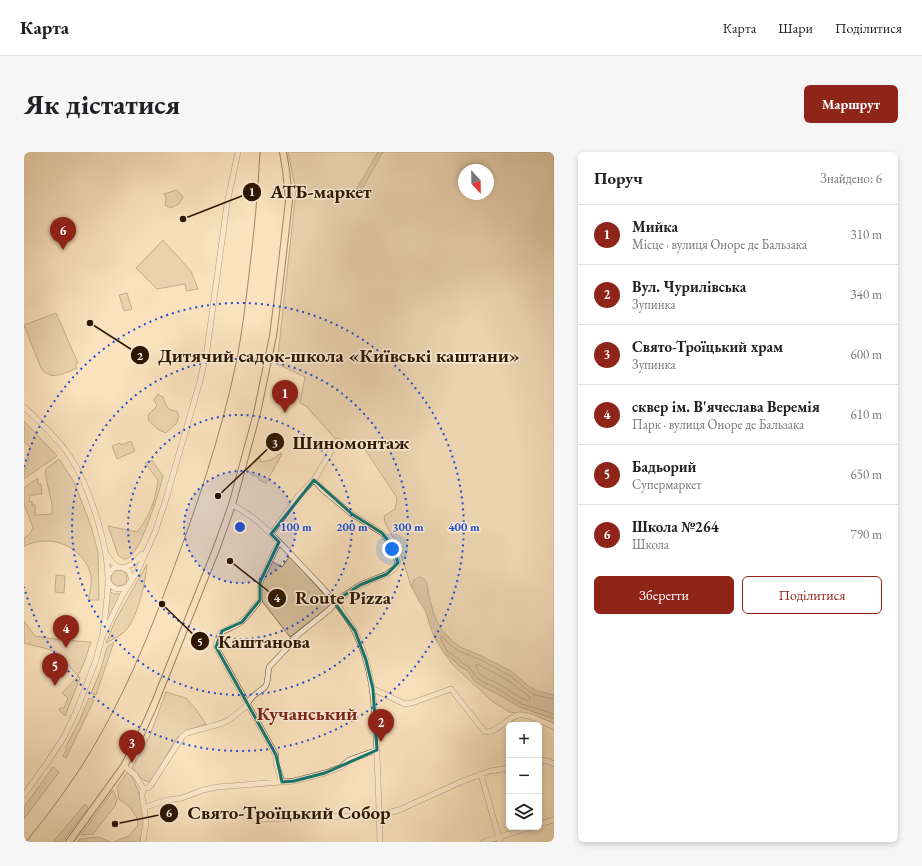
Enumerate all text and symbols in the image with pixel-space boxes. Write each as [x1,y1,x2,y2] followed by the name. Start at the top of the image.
[20,15,69,40] text: Карта
[723,19,756,37] text: Карта
[778,19,813,37] text: Шари
[835,19,902,37] text: Поділитися
[804,85,898,123] button: Маршрут
[24,86,180,122] text: Як дістатися
[458,164,494,200] north arrow
[594,167,643,189] text: Поруч
[820,170,882,187] text: Знайдено: 6
[242,176,380,207] callout: АТБ-маркет
[269,179,372,204] text: АТБ-маркет
[249,184,255,200] text: 1
[50,217,76,250] pin: 6
[632,217,678,236] text: Мийка
[604,226,610,243] text: 1
[851,226,882,243] text: 310 m
[632,236,807,253] text: Місце · вулиця Оноре де Бальзака
[632,277,746,296] text: Вул. Чурилівська
[604,286,610,303] text: 2
[851,286,882,303] text: 340 m
[632,296,676,313] text: Зупинка
[632,337,783,356] text: Свято-Троїцький храм
[130,340,528,371] callout: Дитячий садок-школа «Київські каштани»
[158,343,520,368] text: Дитячий садок-школа «Київські каштани»
[604,346,610,363] text: 3
[851,346,882,363] text: 600 m
[137,348,144,364] text: 2
[632,356,676,373] text: Зупинка
[272,380,298,413] pin: 1
[632,397,820,416] text: сквер ім. В'ячеслава Веремія
[604,406,610,423] text: 4
[851,406,882,423] text: 610 m
[632,416,804,433] text: Парк · вулиця Оноре де Бальзака
[265,427,418,458] callout: Шиномонтаж
[292,430,410,455] text: Шиномонтаж
[272,435,278,451] text: 3
[632,457,696,476] text: Бадьорий
[604,466,610,483] text: 5
[851,466,882,483] text: 650 m
[632,476,702,493] text: Супермаркет
[632,517,719,536] text: Школа №264
[280,519,312,535] text: 100 m
[336,519,368,535] text: 200 m
[392,519,424,535] text: 300 m
[448,519,480,535] text: 400 m
[233,520,247,534] centre of rings
[604,526,610,543] text: 6
[851,526,882,543] text: 790 m
[632,536,669,553] text: Школа
[382,539,402,559] your location
[594,576,734,614] button: Зберегти
[742,576,882,614] button: Поділитися
[267,582,399,613] callout: Route Pizza
[295,585,392,610] text: Route Pizza
[274,590,281,606] text: 4
[53,615,79,648] pin: 4
[190,626,318,657] callout: Каштанова
[218,629,311,654] text: Каштанова
[197,634,203,650] text: 5
[42,653,68,686] pin: 5
[257,701,357,726] district label: Кучанський
[368,709,394,742] pin: 2
[506,722,542,830] map controls
[506,722,542,758] button: +
[119,730,145,763] pin: 3
[506,758,542,794] button: −
[506,794,542,830] button: layers
[159,797,398,828] callout: Свято-Троїцький Собор
[188,800,391,825] text: Свято-Троїцький Собор
[166,805,173,821] text: 6

